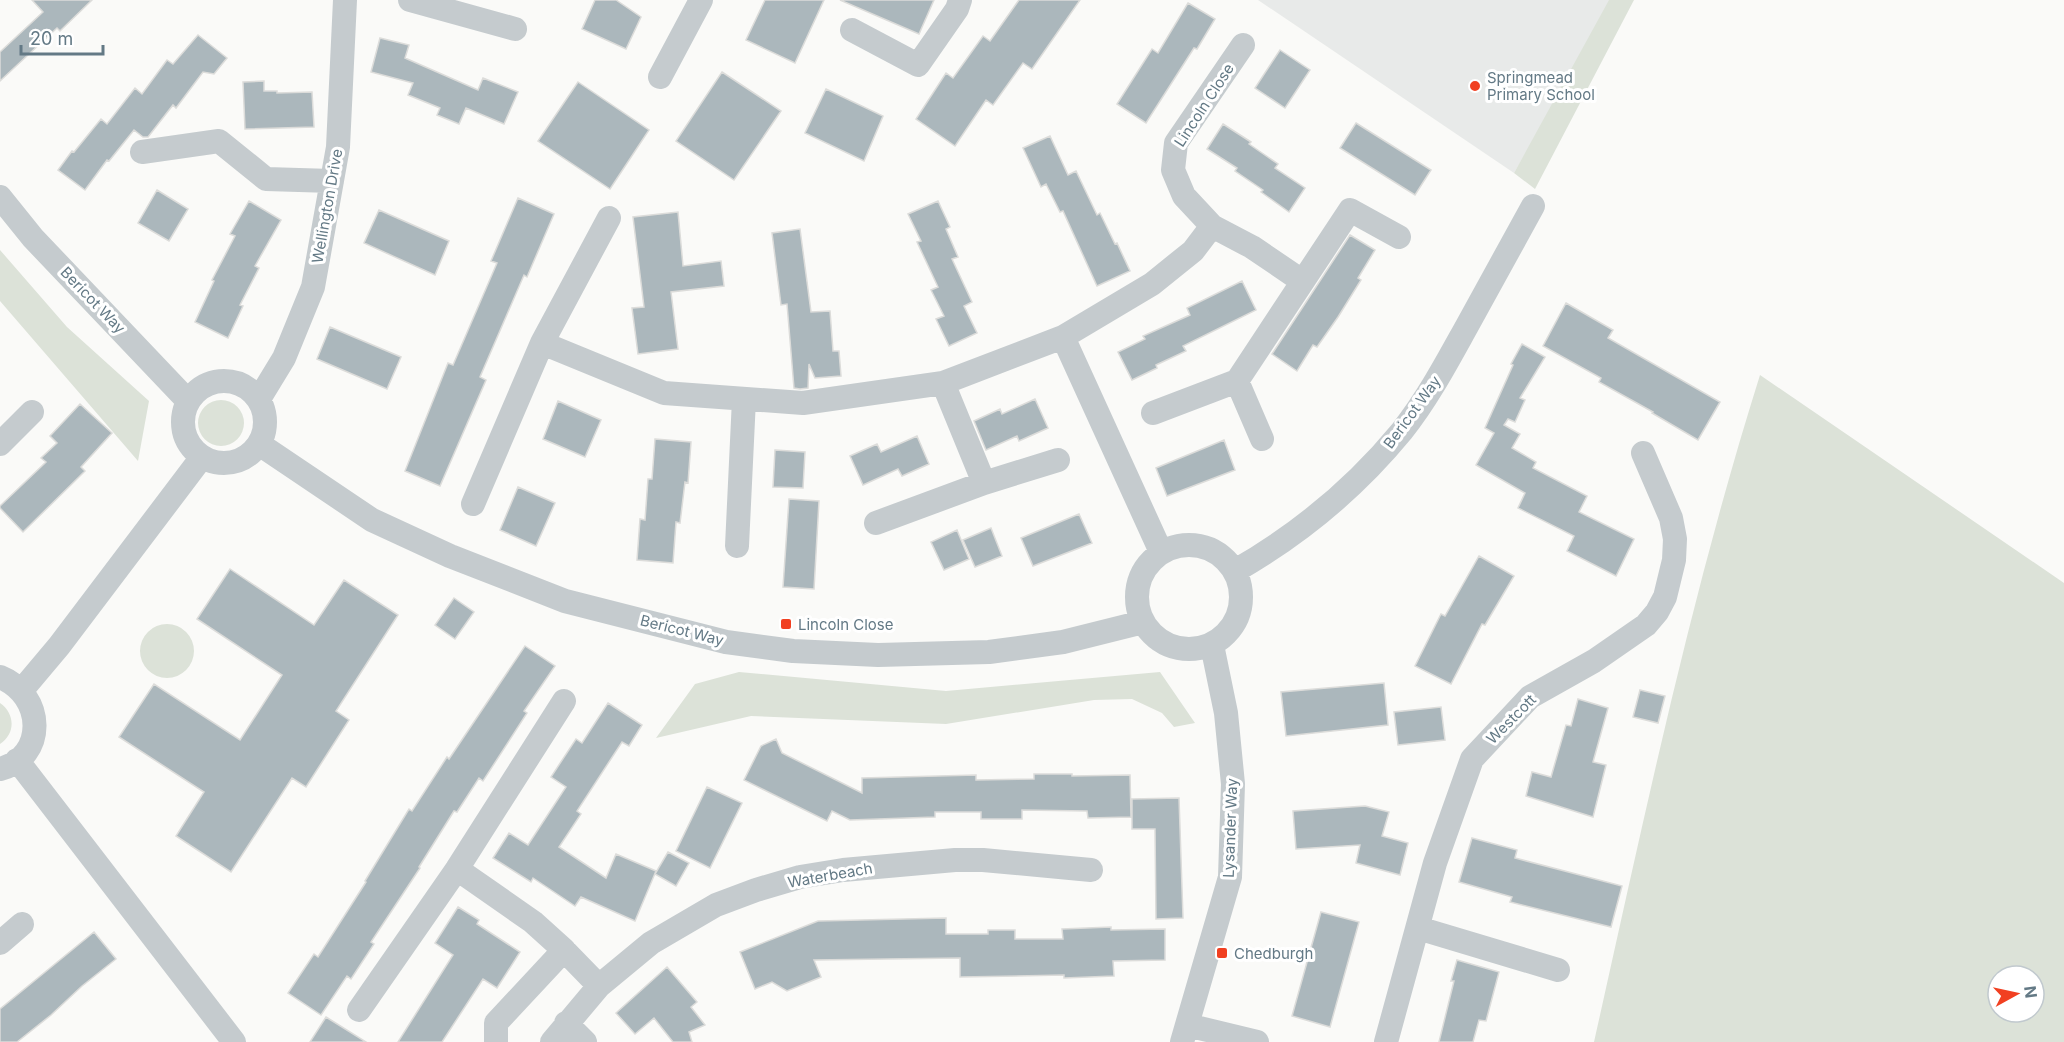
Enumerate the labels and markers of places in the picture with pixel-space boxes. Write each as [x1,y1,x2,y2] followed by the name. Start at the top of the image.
[1487,68,1595,104] place label: Springmead Primary School
[1468,79,1482,93] marker: Springmead Primary School
[798,615,894,634] place label: Lincoln Close
[779,617,793,631] marker: Lincoln Close
[1234,944,1313,963] place label: Chedburgh
[1215,946,1229,960] marker: Chedburgh

